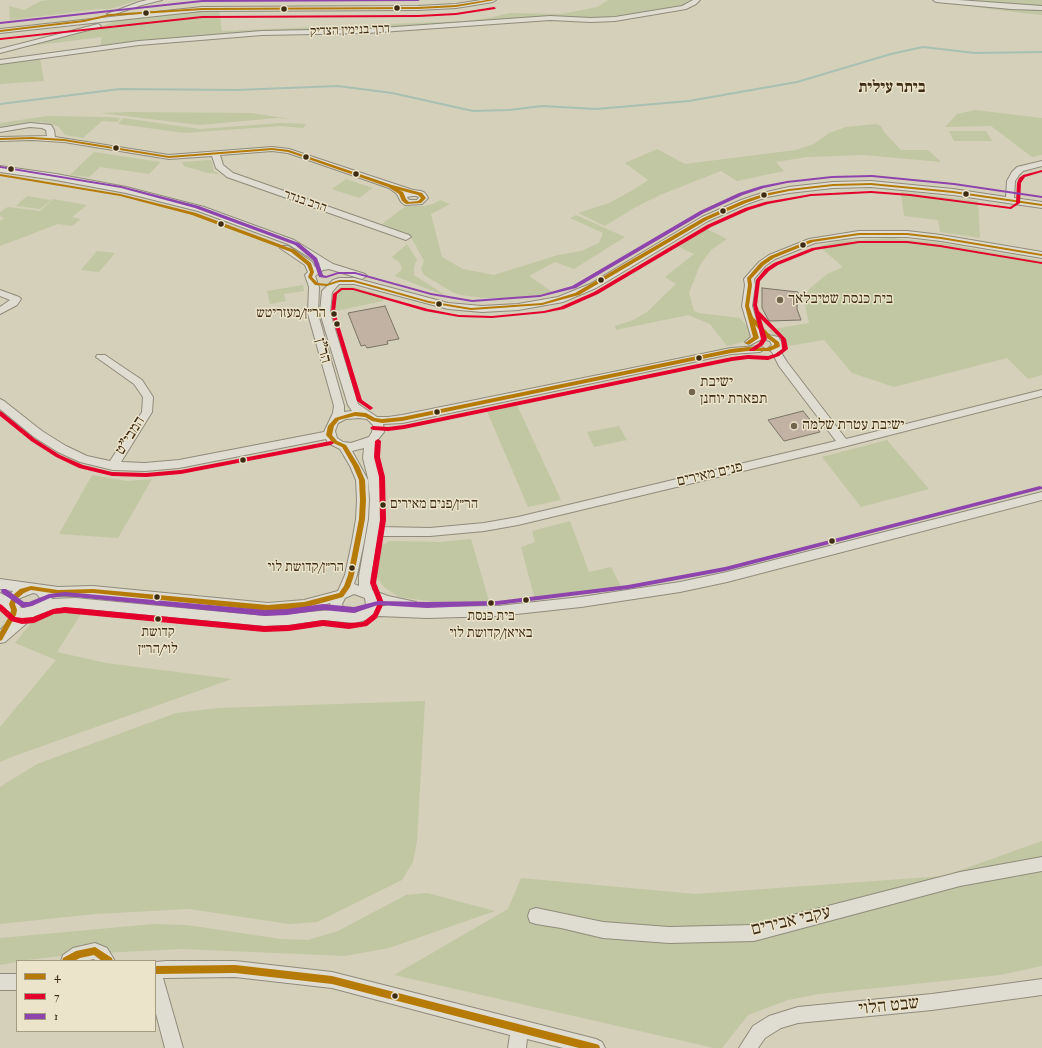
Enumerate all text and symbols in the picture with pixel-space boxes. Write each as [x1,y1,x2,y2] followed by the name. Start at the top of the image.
[392,3,402,13] unlabelled marker
[279,4,289,14] unlabelled marker
[141,8,151,18] unlabelled marker
[310,22,390,40] street label: דרך בנימין הצדיק
[858,79,926,99] district label: ביתר עילית
[111,143,121,153] unlabelled marker
[301,152,311,162] unlabelled marker
[6,164,16,174] unlabelled marker
[351,169,361,179] unlabelled marker
[281,187,329,217] street label: הרב בנדר
[961,189,971,199] unlabelled marker
[759,190,769,200] unlabelled marker
[718,206,728,216] unlabelled marker
[216,219,226,229] unlabelled marker
[798,240,808,250] unlabelled marker
[596,275,606,285] unlabelled marker
[788,291,893,309] place label: בית כנסת שטיבלאך
[775,295,785,305] marker: בית כנסת שטיבלאך
[434,299,444,309] unlabelled marker
[256,306,326,322] place label: הר״ן/מעזריטש
[329,309,339,319] marker: הר״ן/מעזריטש
[332,319,342,329] unlabelled marker
[310,336,334,366] street label: הר"ן
[694,353,704,363] unlabelled marker
[700,374,767,409] place label: ישיבת תפארת יוחנן
[687,387,697,397] marker: ישיבת תפארת יוחנן
[432,407,442,417] unlabelled marker
[112,413,150,459] street label: המבי"ט
[802,417,904,435] place label: ישיבת עטרת שלמה
[789,421,799,431] marker: ישיבת עטרת שלמה
[238,455,248,465] unlabelled marker
[675,459,745,491] street label: פנים מאירים
[390,497,478,513] place label: הר״ן/פנים מאירים
[378,500,388,510] marker: הר״ן/פנים מאירים
[827,536,837,546] unlabelled marker
[268,560,344,576] place label: הר״ן/קדושת לוי
[347,563,357,573] marker: הר״ן/קדושת לוי
[152,592,162,602] unlabelled marker
[521,595,531,605] unlabelled marker
[486,598,496,608] marker: בית כנסת באיאן/קדושת לוי
[449,609,533,642] place label: בית כנסת באיאן/קדושת לוי
[153,614,163,624] marker: קדושת לוי/הר״ן
[138,625,178,658] place label: קדושת לוי/הר״ן
[749,902,833,942] street label: עקבי אבירים
[16,960,156,1032] legend
[54,969,60,984] text: 4
[54,989,60,1004] text: 7
[390,991,400,1001] unlabelled marker
[857,993,921,1021] street label: שבט הלוי
[54,1009,58,1024] text: 1

